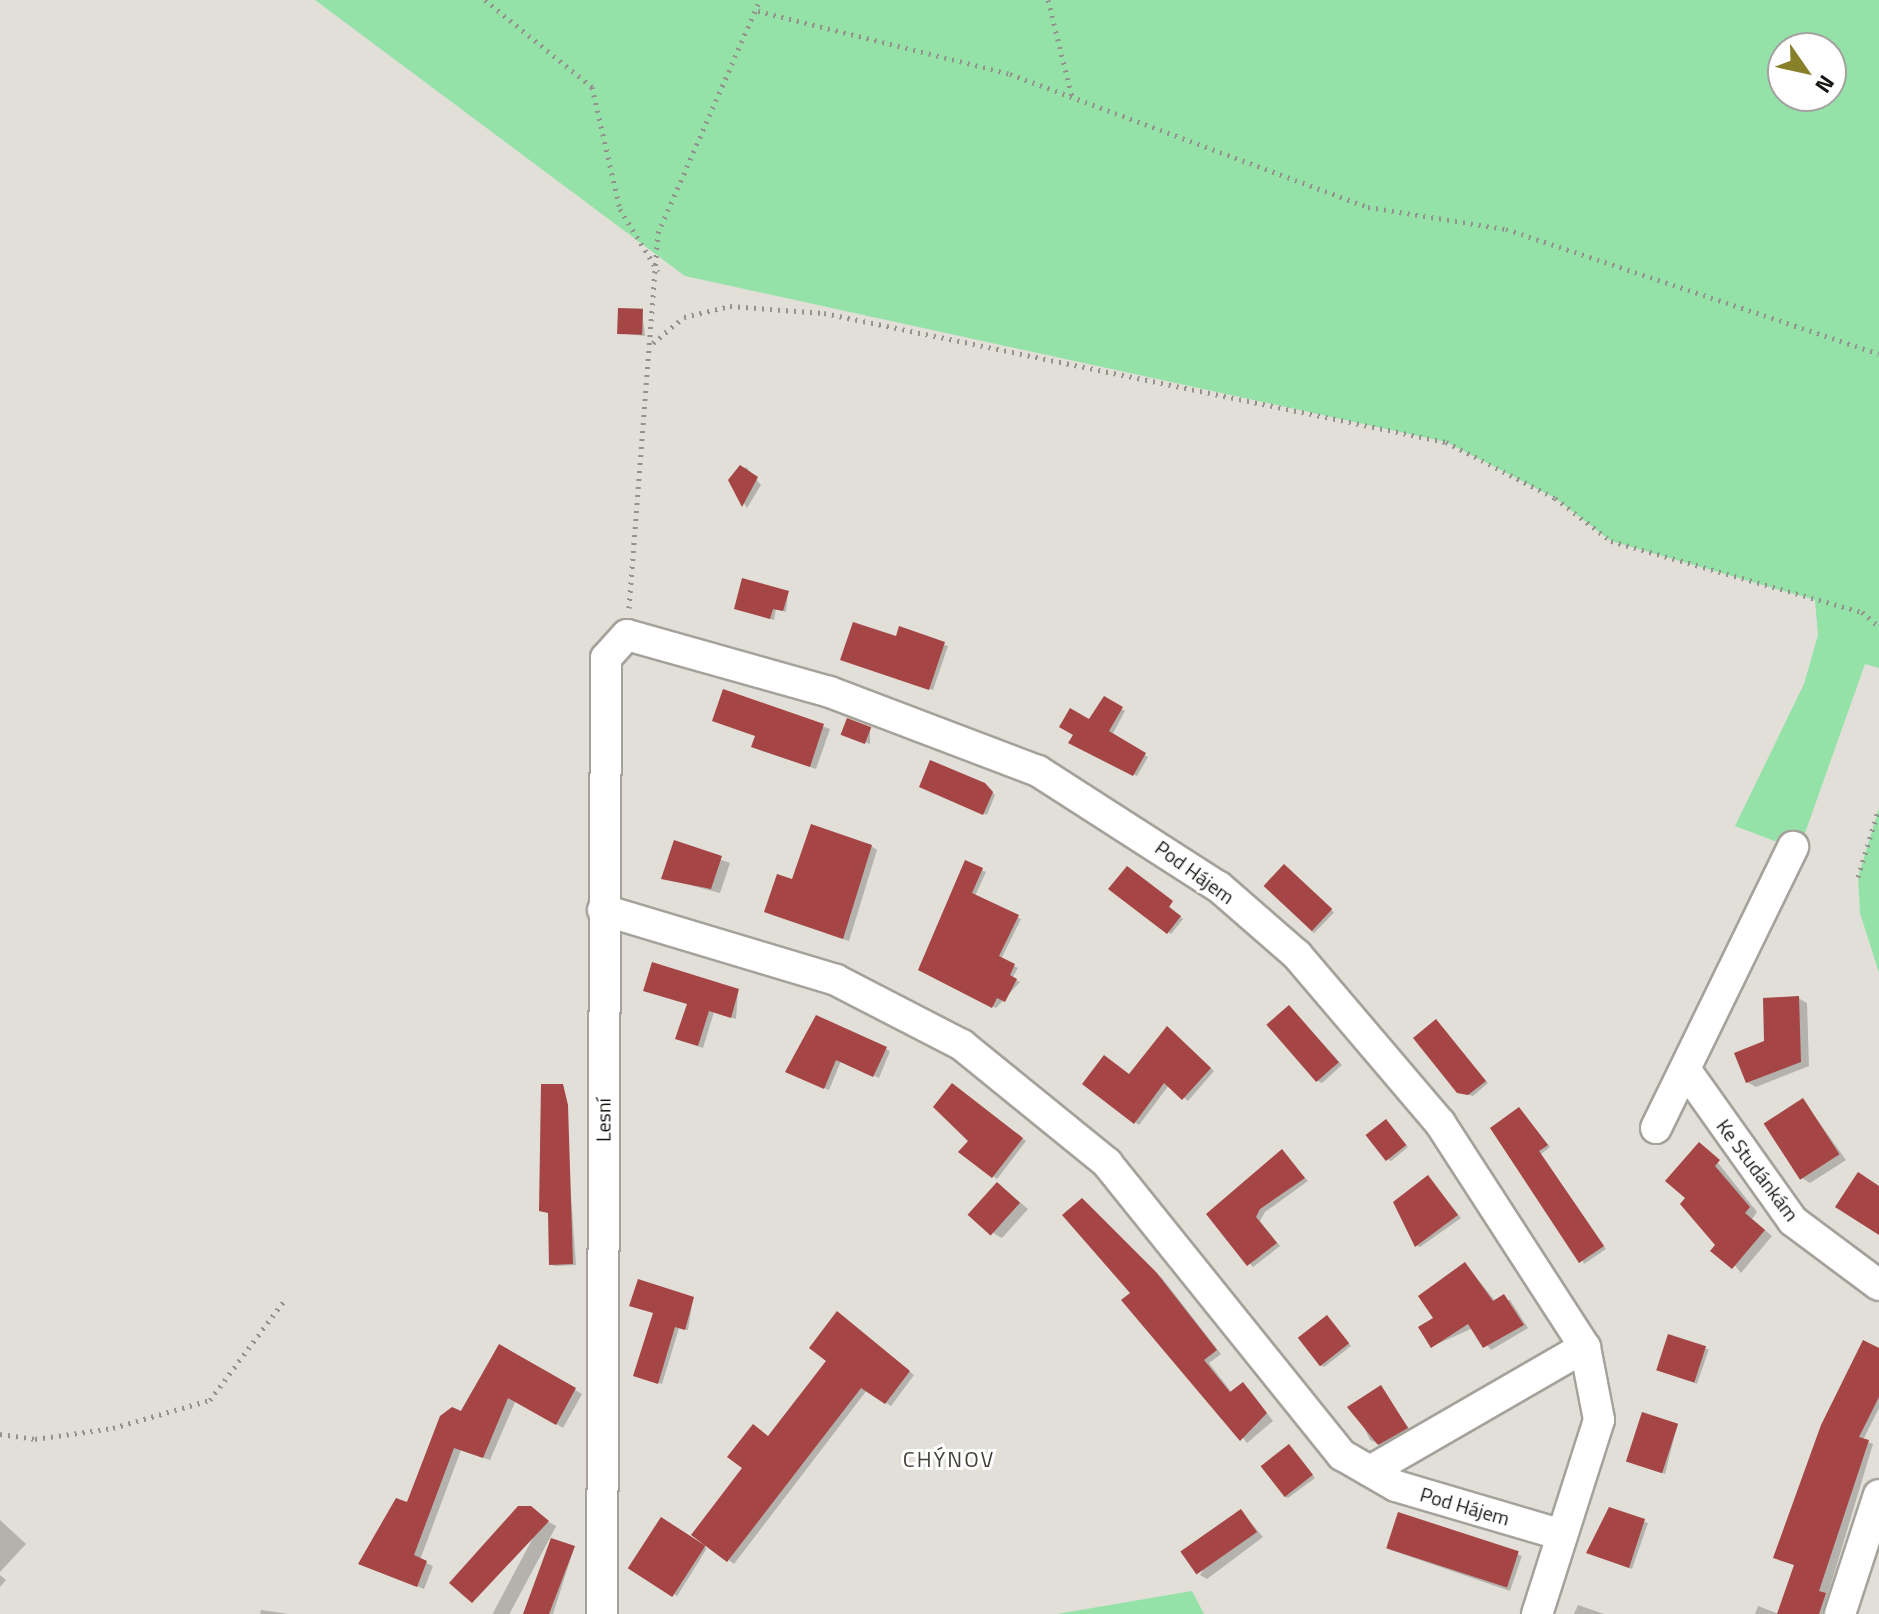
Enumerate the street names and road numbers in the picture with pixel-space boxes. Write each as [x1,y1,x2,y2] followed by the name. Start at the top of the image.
[1151,835,1239,909] street label: Pod Hájem
[591,1098,615,1142] street label: Lesní
[1712,1114,1804,1226] street label: Ke Studánkám
[1417,1482,1513,1530] street label: Pod Hájem

